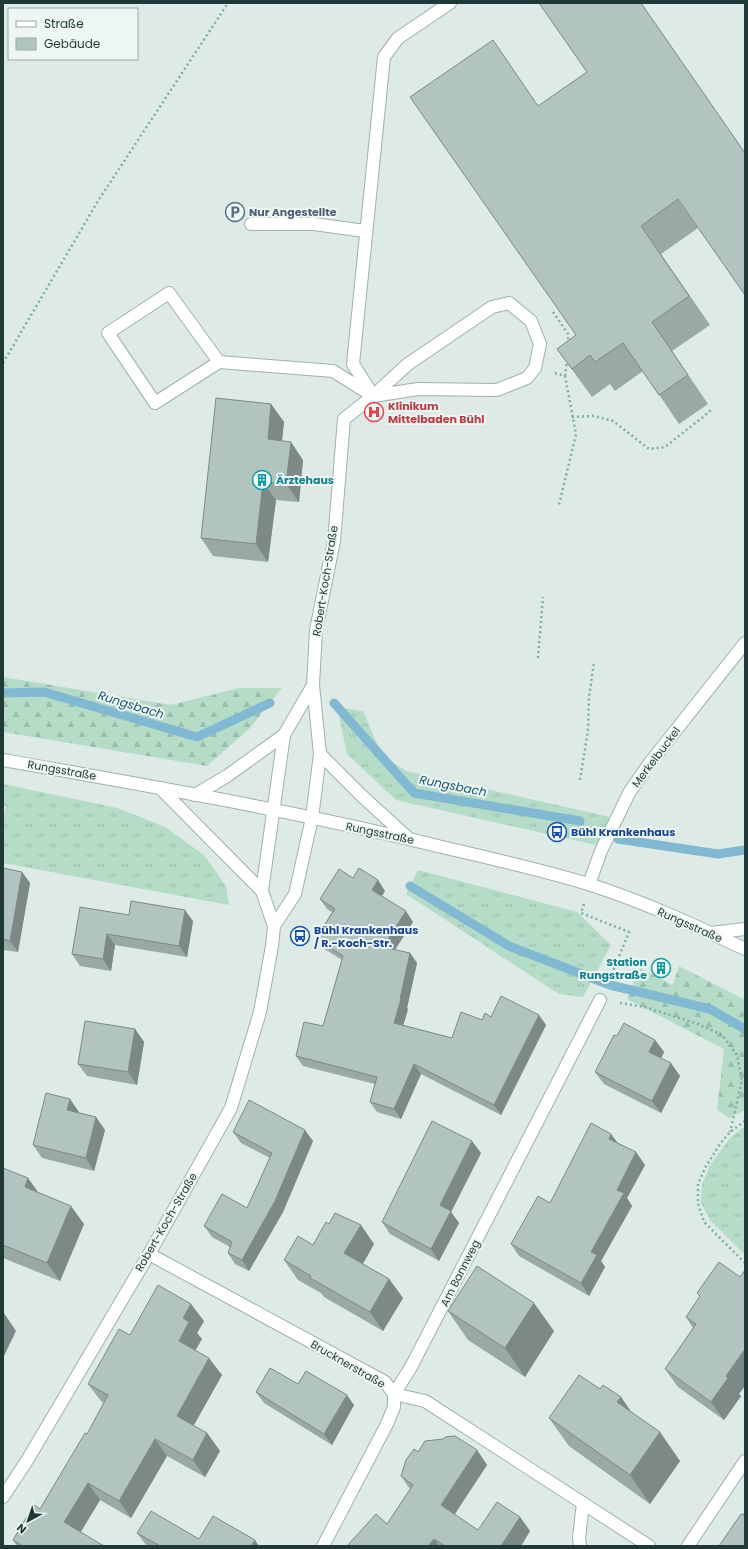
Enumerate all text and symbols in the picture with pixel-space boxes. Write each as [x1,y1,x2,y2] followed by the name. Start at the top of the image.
[8,8,138,60] legend
[44,15,84,32] text: Straße
[44,35,100,52] text: Gebäude
[224,201,246,223] parking icon: Nur Angestellte
[249,204,337,220] place label: Nur Angestellte
[388,398,485,427] place label: Klinikum Mittelbaden Bühl
[363,401,385,423] hospital icon: Klinikum Mittelbaden Bühl
[251,469,273,491] building icon: Ärztehaus
[276,472,334,488] place label: Ärztehaus
[308,524,342,638] street label: Robert-Koch-Straße
[96,686,166,723] water label: Rungsbach
[628,723,684,791] street label: Merkelbuckel
[26,756,98,784] street label: Rungsstraße
[418,771,488,800] water label: Rungsbach
[344,818,416,848] street label: Rungsstraße
[546,821,568,843] bus stop icon: Bühl Krankenhaus
[571,824,675,840] place label: Bühl Krankenhaus
[655,904,725,947] street label: Rungsstraße
[314,922,418,951] place label: Bühl Krankenhaus / R.-Koch-Str.
[289,925,311,947] bus stop icon: Bühl Krankenhaus / R.-Koch-Str.
[580,954,647,983] place label: Station Rungstraße
[650,957,672,979] building icon: Station Rungstraße
[131,1169,201,1274] street label: Robert-Koch-Straße
[436,1237,484,1309] street label: Am Bannweg
[308,1336,388,1392] street label: Brucknerstraße
[8,1501,48,1541] north arrow
[13,1520,30,1537] text: N

